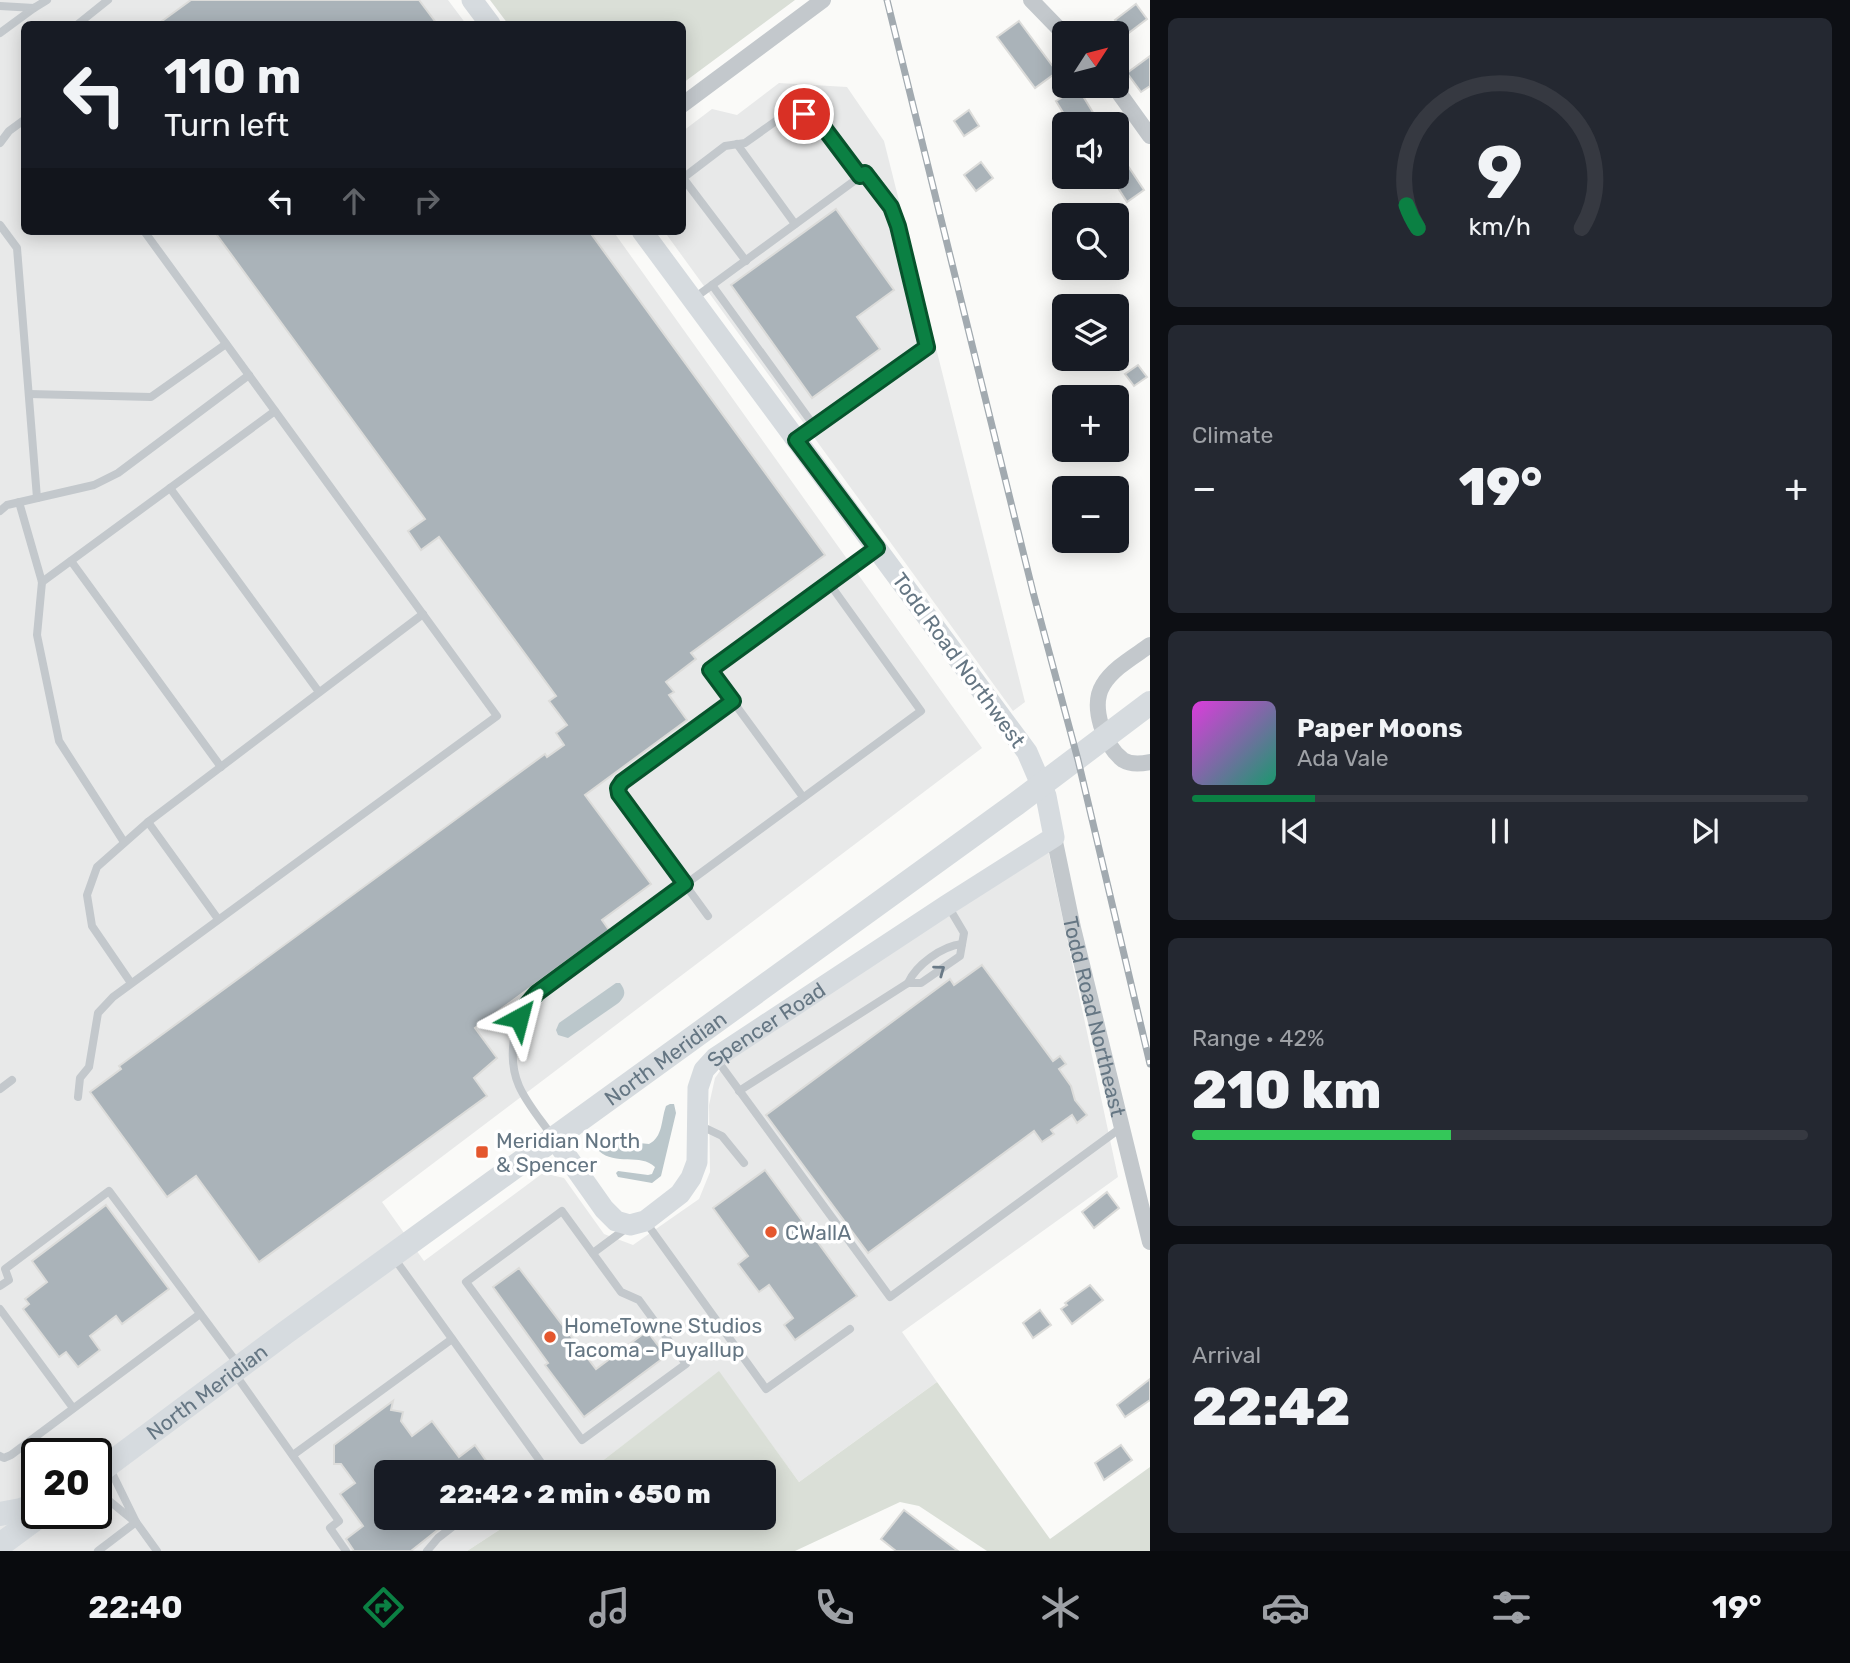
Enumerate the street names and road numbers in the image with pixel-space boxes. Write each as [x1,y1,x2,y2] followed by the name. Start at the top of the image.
[887,568,1031,752] street label: Todd Road Northwest
[1058,914,1131,1119] street label: Todd Road Northeast
[701,976,830,1071] street label: Spencer Road
[599,1006,731,1110] street label: North Meridian
[141,1338,272,1445] street label: North Meridian

